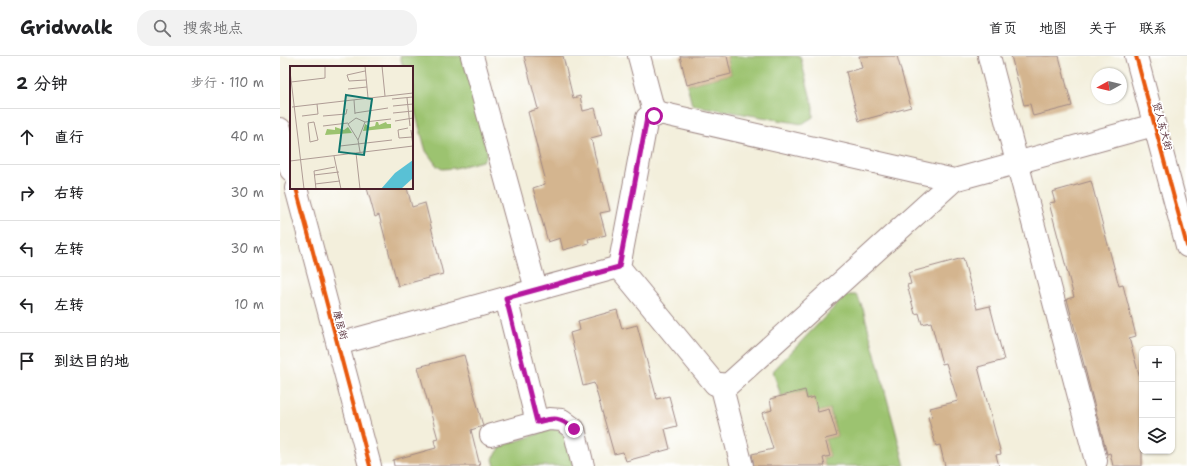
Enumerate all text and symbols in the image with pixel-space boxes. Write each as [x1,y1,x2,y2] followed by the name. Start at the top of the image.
[137,10,417,46] search box
[20,15,113,40] text: Gridwalk
[151,17,173,39] icon: search
[183,18,243,38] text: 搜索地点
[989,19,1017,37] text: 首页
[1039,19,1067,37] text: 地图
[1089,19,1117,37] text: 关于
[1139,19,1167,37] text: 联系
[290,66,413,189] inset map
[1091,68,1127,104] north arrow
[16,72,68,94] text: 2 分钟
[191,74,264,91] text: 步行 · 110 m
[1150,100,1175,152] street label: 贤人东大街
[645,107,663,125] route start
[16,126,38,148] icon: ahead
[54,127,84,147] text: 直行
[230,128,264,145] text: 40 m
[16,182,38,204] icon: right
[54,183,84,203] text: 右转
[230,184,264,201] text: 30 m
[16,238,38,260] icon: left
[54,239,84,259] text: 左转
[230,240,264,257] text: 30 m
[16,294,38,316] icon: left
[54,295,84,315] text: 左转
[234,296,264,313] text: 10 m
[330,309,351,341] street label: 康居街
[1139,346,1175,454] map controls
[1139,346,1175,382] button: +
[16,350,38,372] icon: arrive
[54,351,129,371] text: 到达目的地
[1139,382,1175,418] button: −
[1139,418,1175,454] button: layers
[565,420,583,438] route end

